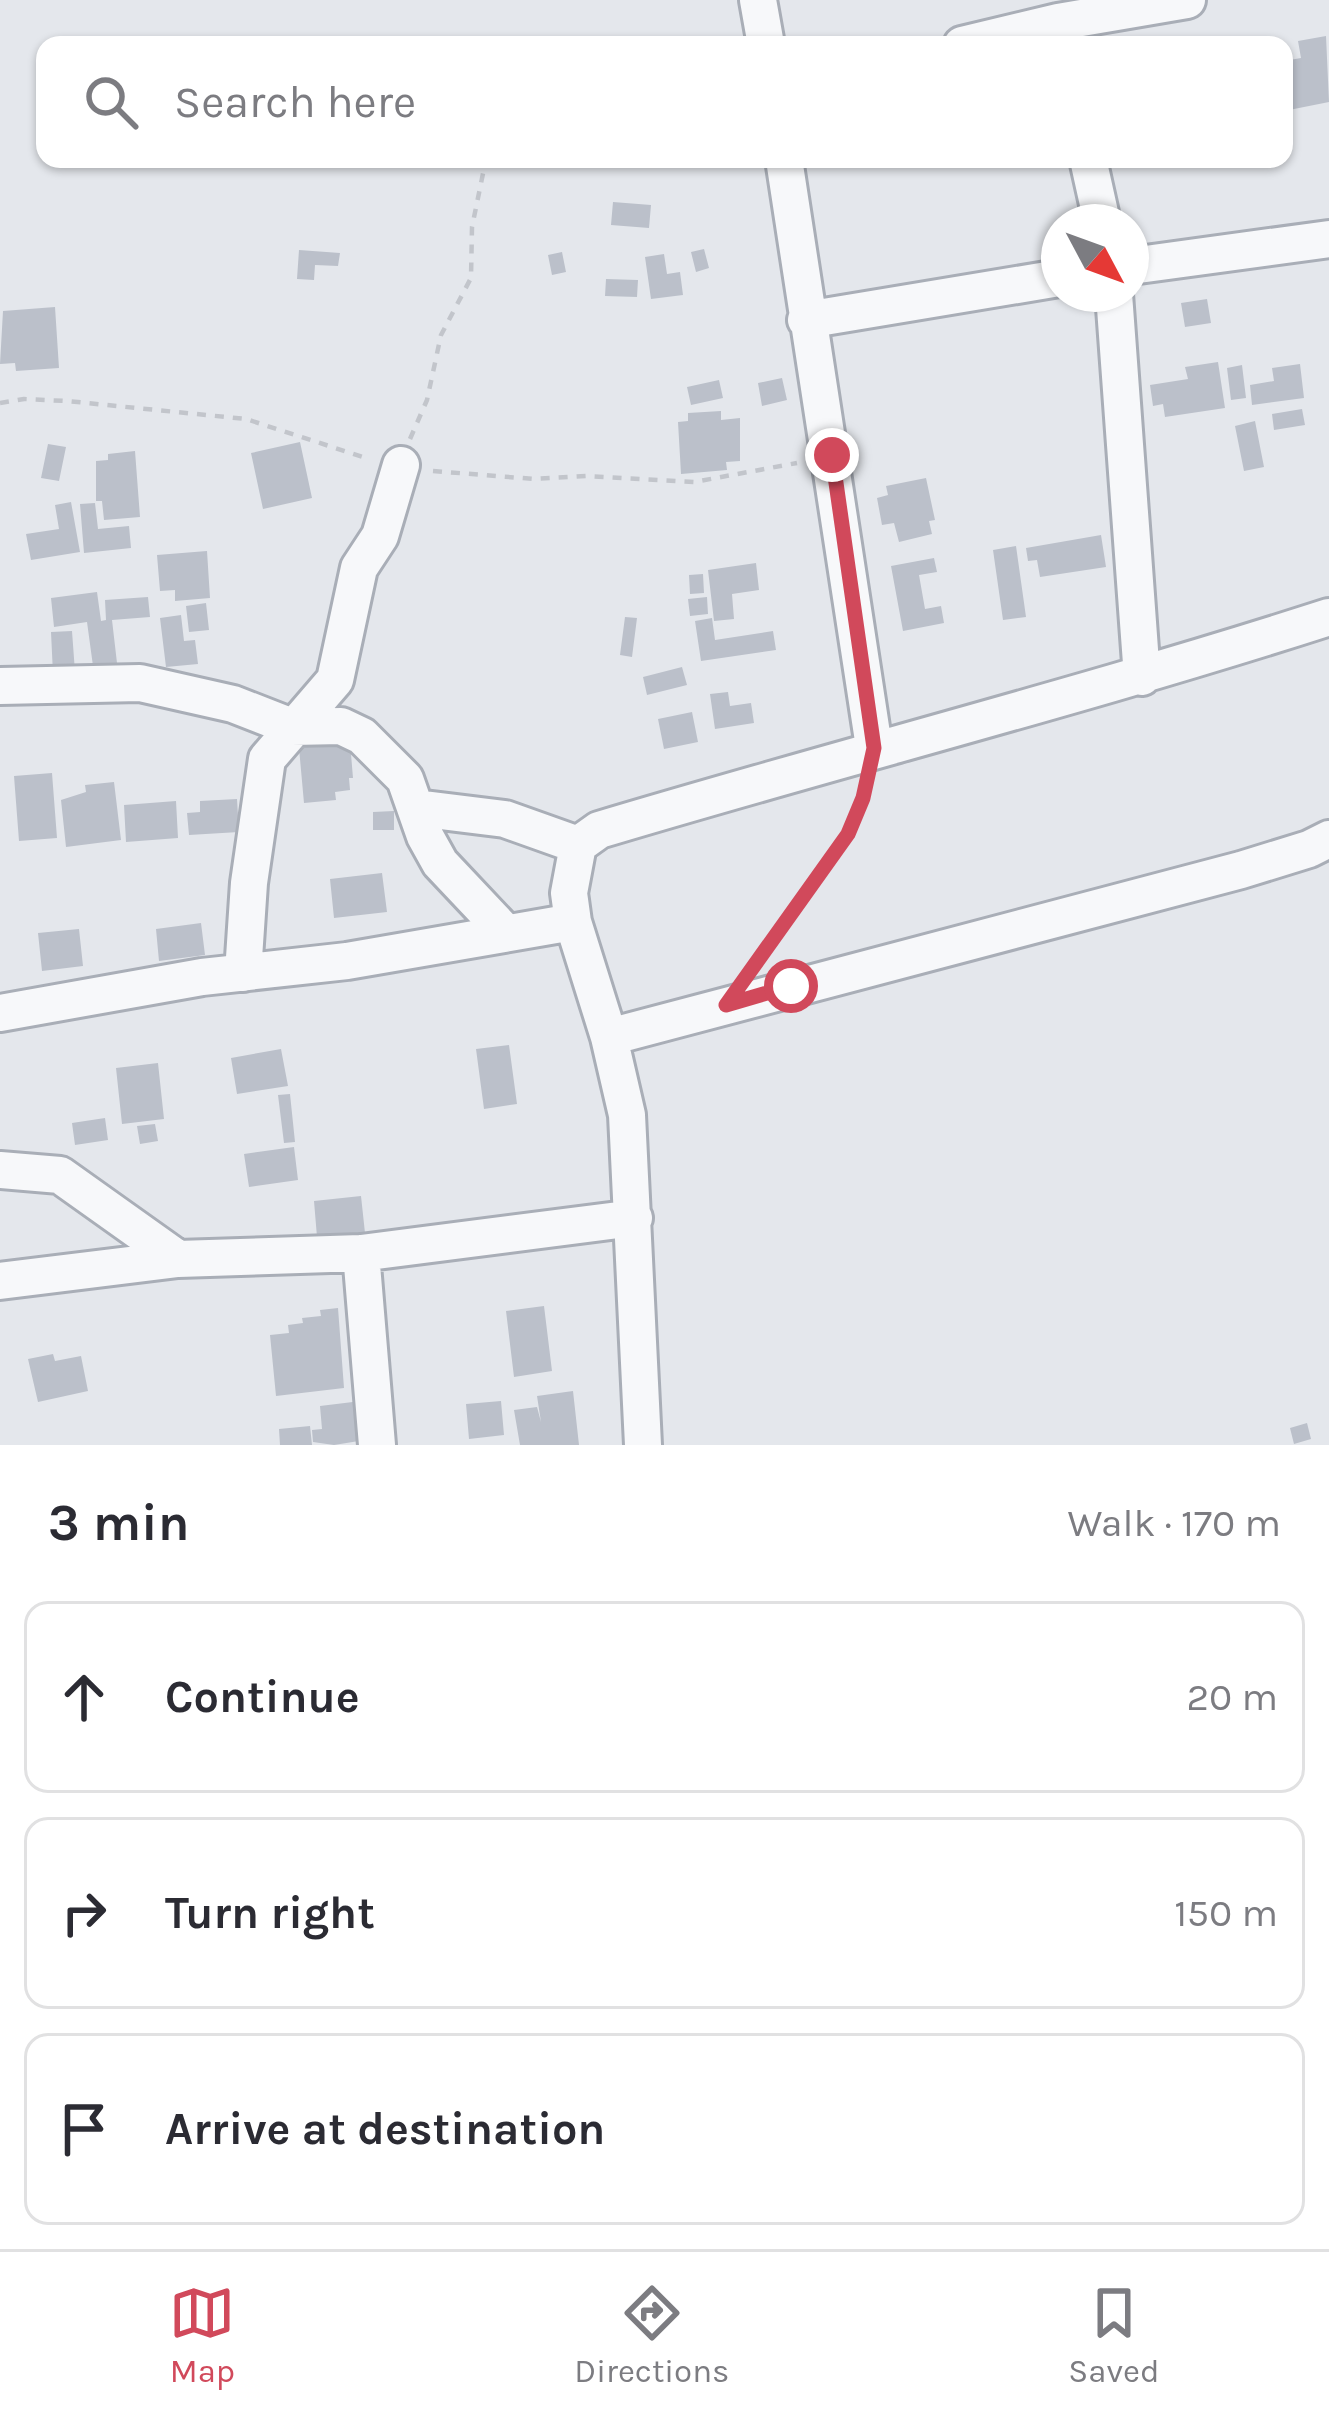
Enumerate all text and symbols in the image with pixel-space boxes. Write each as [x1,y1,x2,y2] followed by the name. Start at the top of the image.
[36,36,1293,168] search box
[78,69,144,135] icon: search
[174,76,416,128] text: Search here
[1041,204,1149,312] north arrow
[805,428,859,482] route end
[764,959,818,1013] route start
[48,1493,190,1553] text: 3 min
[1067,1500,1281,1546] text: Walk · 170 m
[51,1664,117,1730] icon: ahead
[165,1671,360,1723] text: Continue
[1187,1674,1278,1720] text: 20 m
[51,1880,117,1946] icon: right
[165,1887,375,1939] text: Turn right
[1174,1890,1278,1936] text: 150 m
[51,2096,117,2162] icon: arrive
[165,2103,605,2155] text: Arrive at destination
[169,2280,235,2390] tab: Map
[574,2280,729,2390] tab: Directions
[1068,2280,1160,2390] tab: Saved

